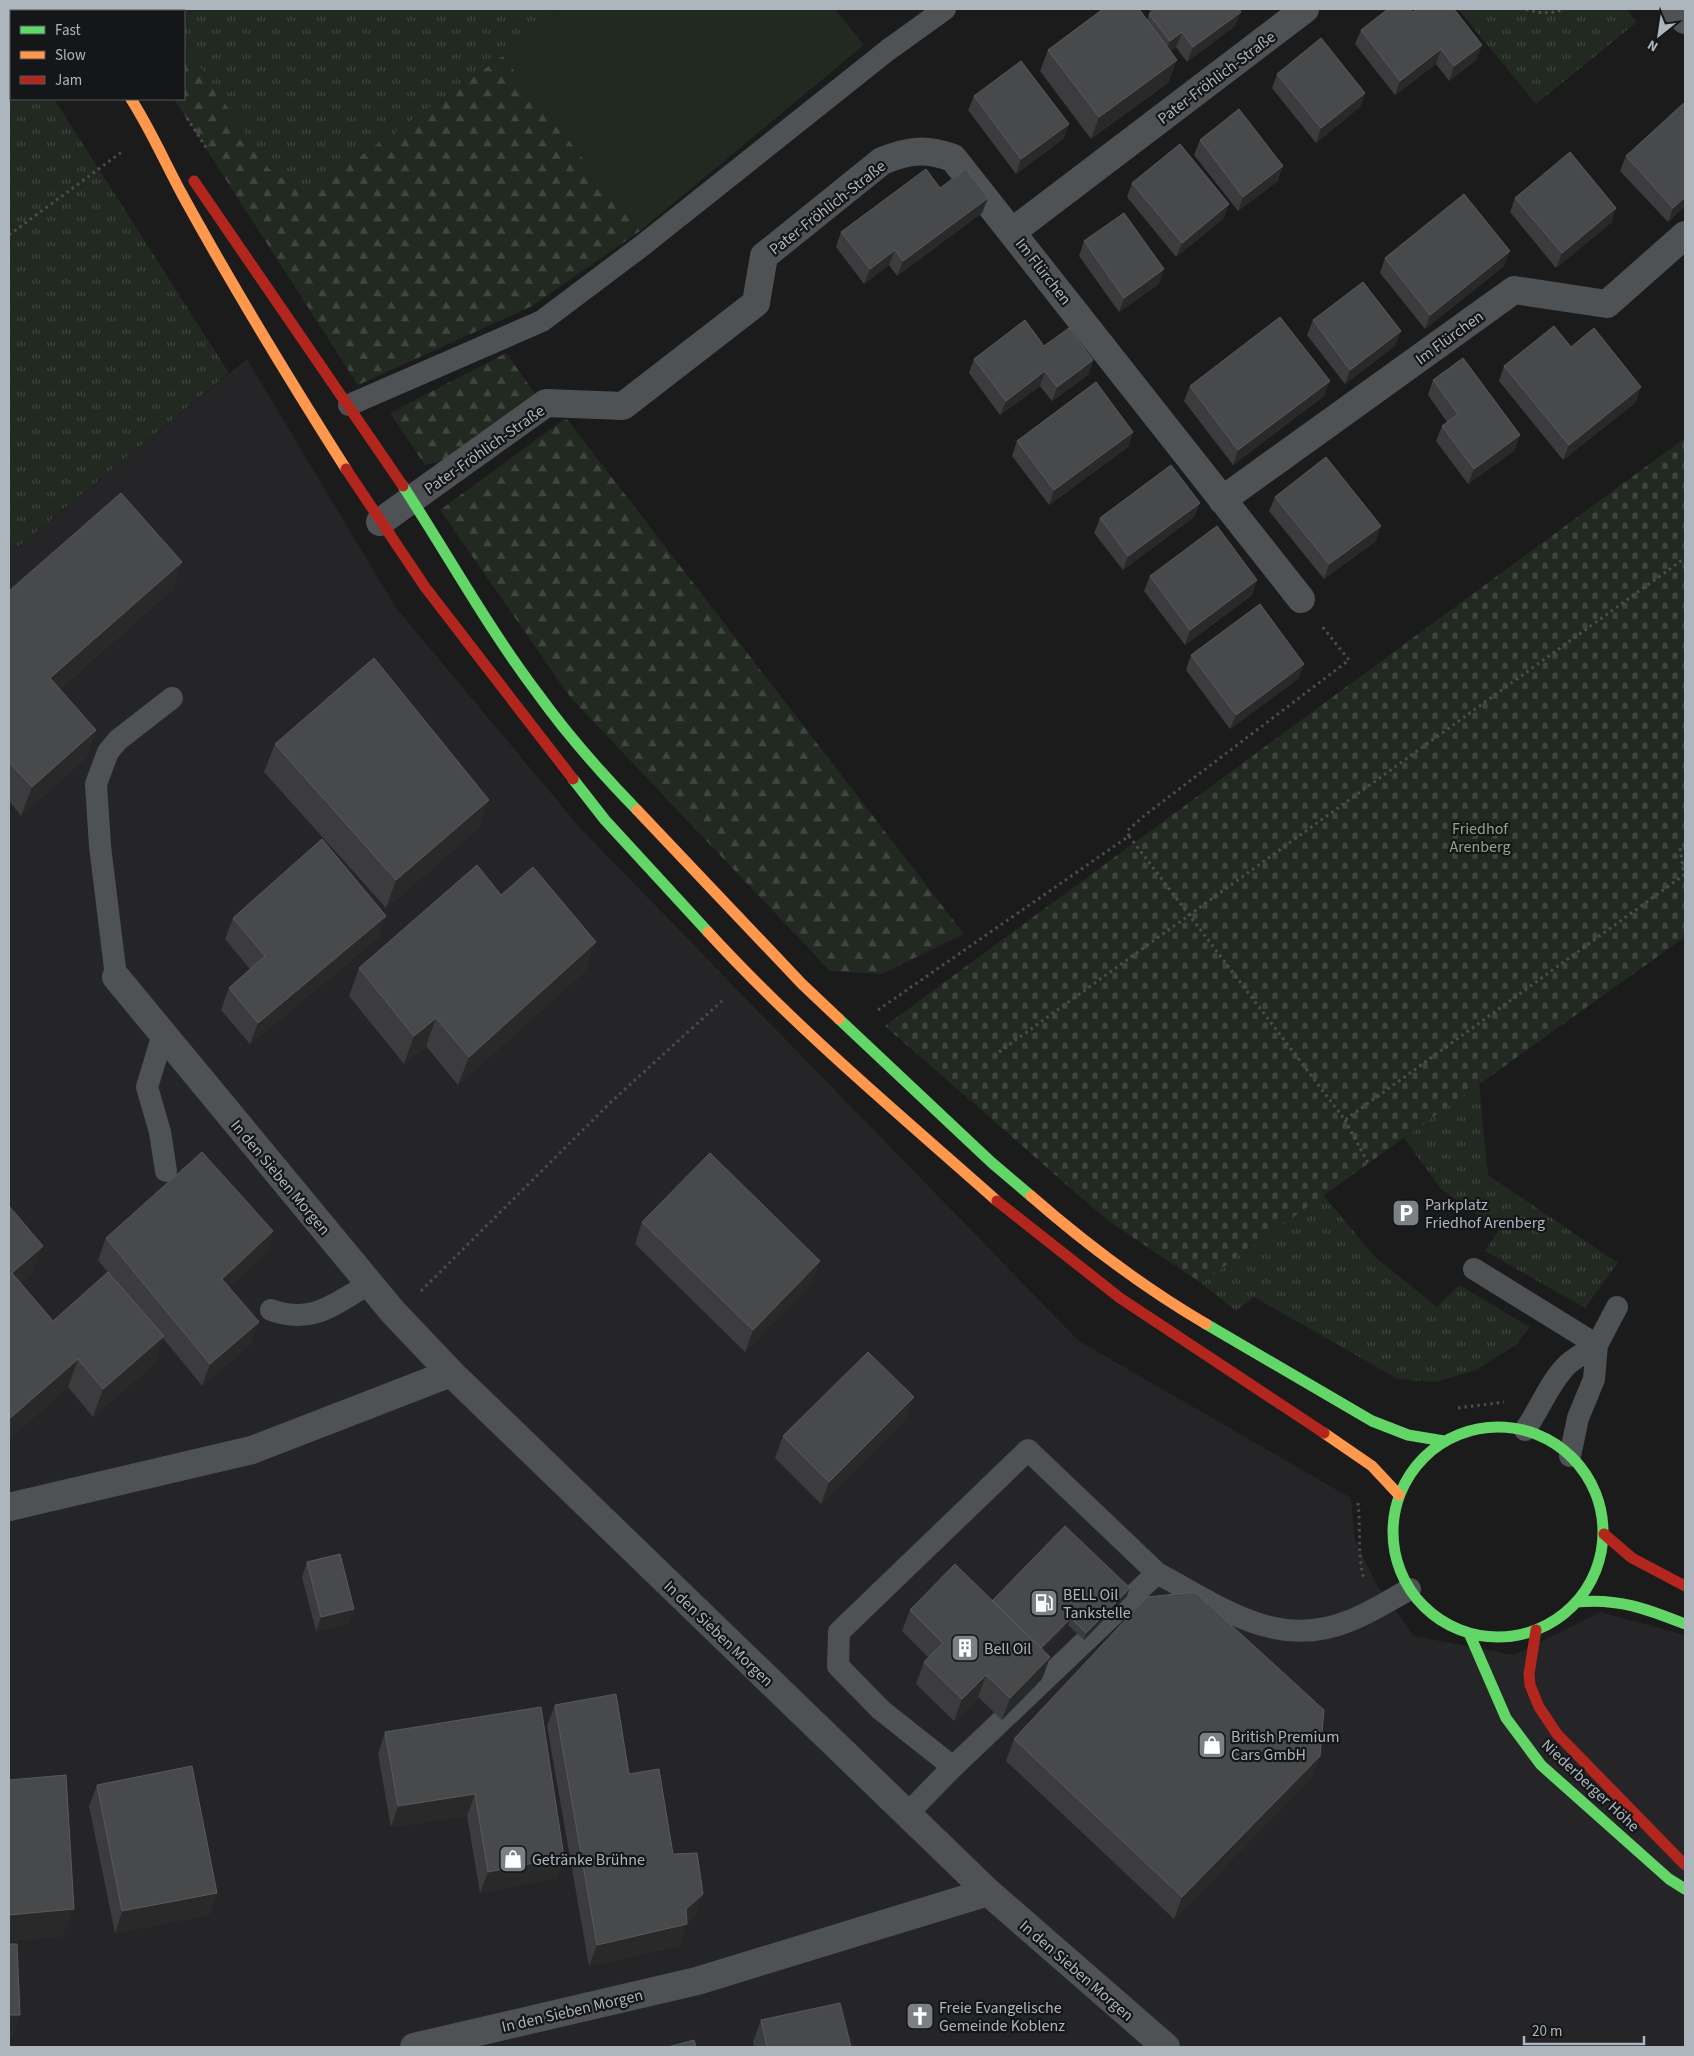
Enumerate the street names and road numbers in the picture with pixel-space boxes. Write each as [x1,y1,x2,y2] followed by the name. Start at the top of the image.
[1153,26,1280,129] street label: Pater-Fröhlich-Straße
[765,155,891,260] street label: Pater-Fröhlich-Straße
[1010,234,1076,310] street label: Im Flürchen
[1411,306,1488,370] street label: Im Flürchen
[420,400,549,500] street label: Pater-Fröhlich-Straße
[225,1115,335,1240] street label: In den Sieben Morgen
[659,1576,778,1692] street label: In den Sieben Morgen
[1536,1734,1644,1837] street label: Niederberger Höhe
[1015,1915,1138,2026] street label: In den Sieben Morgen
[499,1984,645,2038] street label: In den Sieben Morgen

